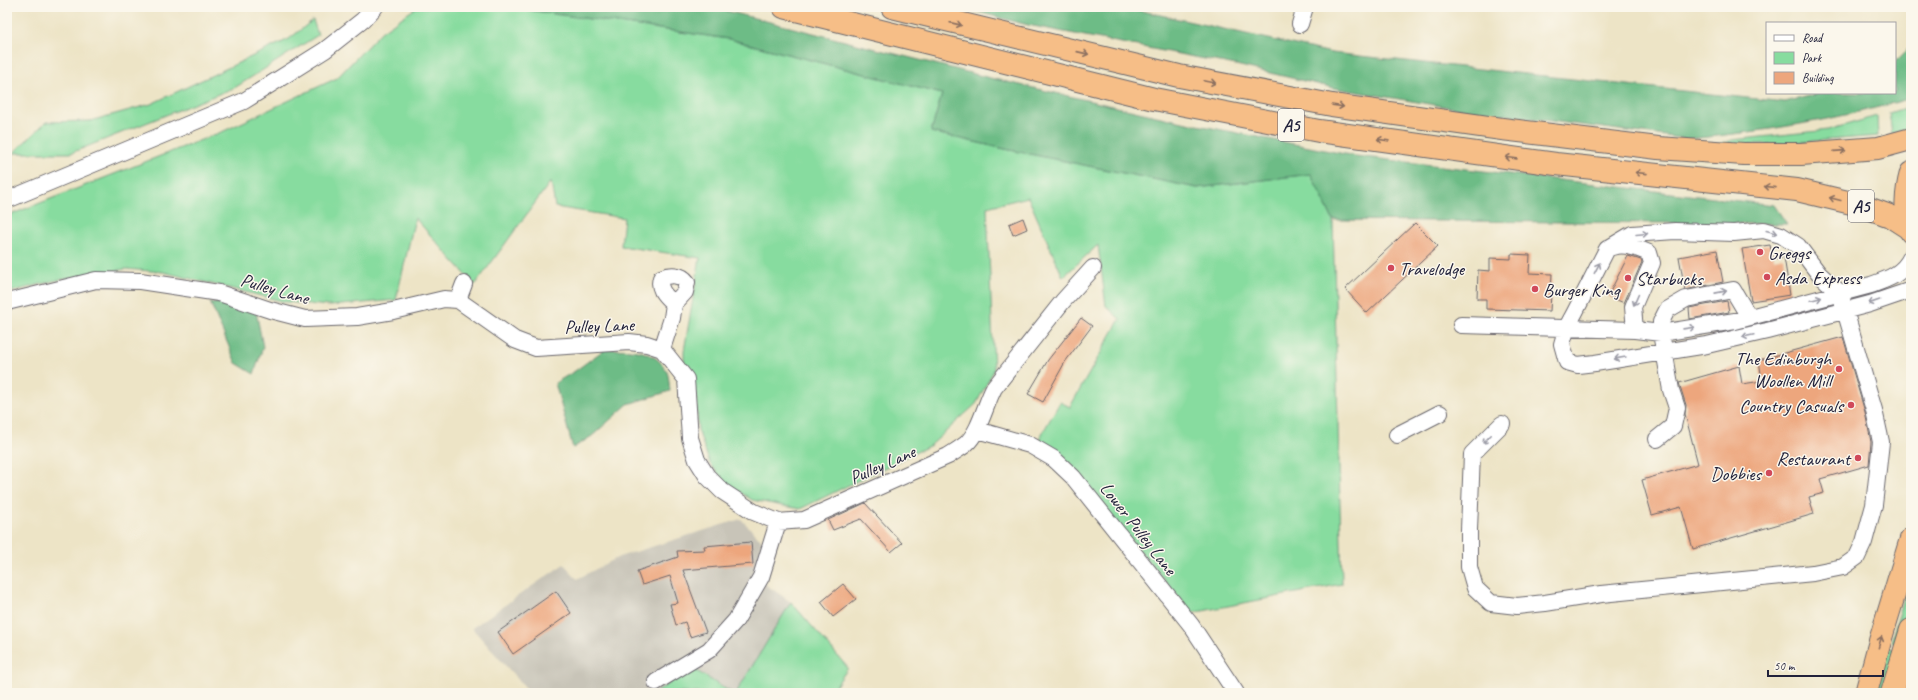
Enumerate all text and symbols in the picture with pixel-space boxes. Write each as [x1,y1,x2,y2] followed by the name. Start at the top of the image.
[950,20,963,28] one-way arrow
[1766,22,1896,94] legend
[1802,30,1824,46] text: Road
[1076,50,1089,58] one-way arrow
[1802,50,1823,66] text: Park
[1802,70,1834,86] text: Building
[1203,78,1216,86] one-way arrow
[1331,102,1344,110] one-way arrow
[1278,109,1304,141] road number: A5
[1377,136,1390,144] one-way arrow
[1833,147,1846,154] one-way arrow
[1505,154,1518,162] one-way arrow
[1635,170,1648,177] one-way arrow
[1764,183,1777,191] one-way arrow
[1848,190,1874,222] road number: A5
[1829,195,1842,202] one-way arrow
[1765,229,1778,237] one-way arrow
[1635,230,1648,237] one-way arrow
[1768,241,1813,265] place label: Greggs
[1755,247,1765,257] marker: Greggs
[1399,257,1466,281] place label: Travelodge
[1594,262,1601,274] one-way arrow
[1386,263,1396,273] marker: Travelodge
[1775,266,1864,290] place label: Asda Express
[1636,267,1704,291] place label: Starbucks
[238,268,313,311] street label: Pulley Lane
[1762,272,1772,282] marker: Asda Express
[1623,273,1633,283] marker: Starbucks
[1543,278,1621,302] place label: Burger King
[1530,284,1540,294] marker: Burger King
[1714,288,1727,296] one-way arrow
[1632,293,1639,305] one-way arrow
[1809,295,1822,303] one-way arrow
[1867,299,1880,306] one-way arrow
[564,313,636,339] street label: Pulley Lane
[1682,324,1695,332] one-way arrow
[1742,332,1755,340] one-way arrow
[1735,347,1835,393] place label: The Edinburgh Woollen Mill
[1614,354,1627,362] one-way arrow
[1834,364,1844,374] marker: The Edinburgh Woollen Mill
[1739,394,1846,418] place label: Country Casuals
[1846,400,1856,410] marker: Country Casuals
[1482,434,1492,444] one-way arrow
[846,439,921,490] street label: Pulley Lane
[1776,447,1852,471] place label: Restaurant
[1853,453,1863,463] marker: Restaurant
[1710,462,1763,486] place label: Dobbies
[1764,468,1774,478] marker: Dobbies
[1094,477,1183,581] street label: Lower Pulley Lane
[1877,635,1884,648] one-way arrow
[1768,652,1883,678] scale bar
[1774,658,1796,674] text: 50 m

